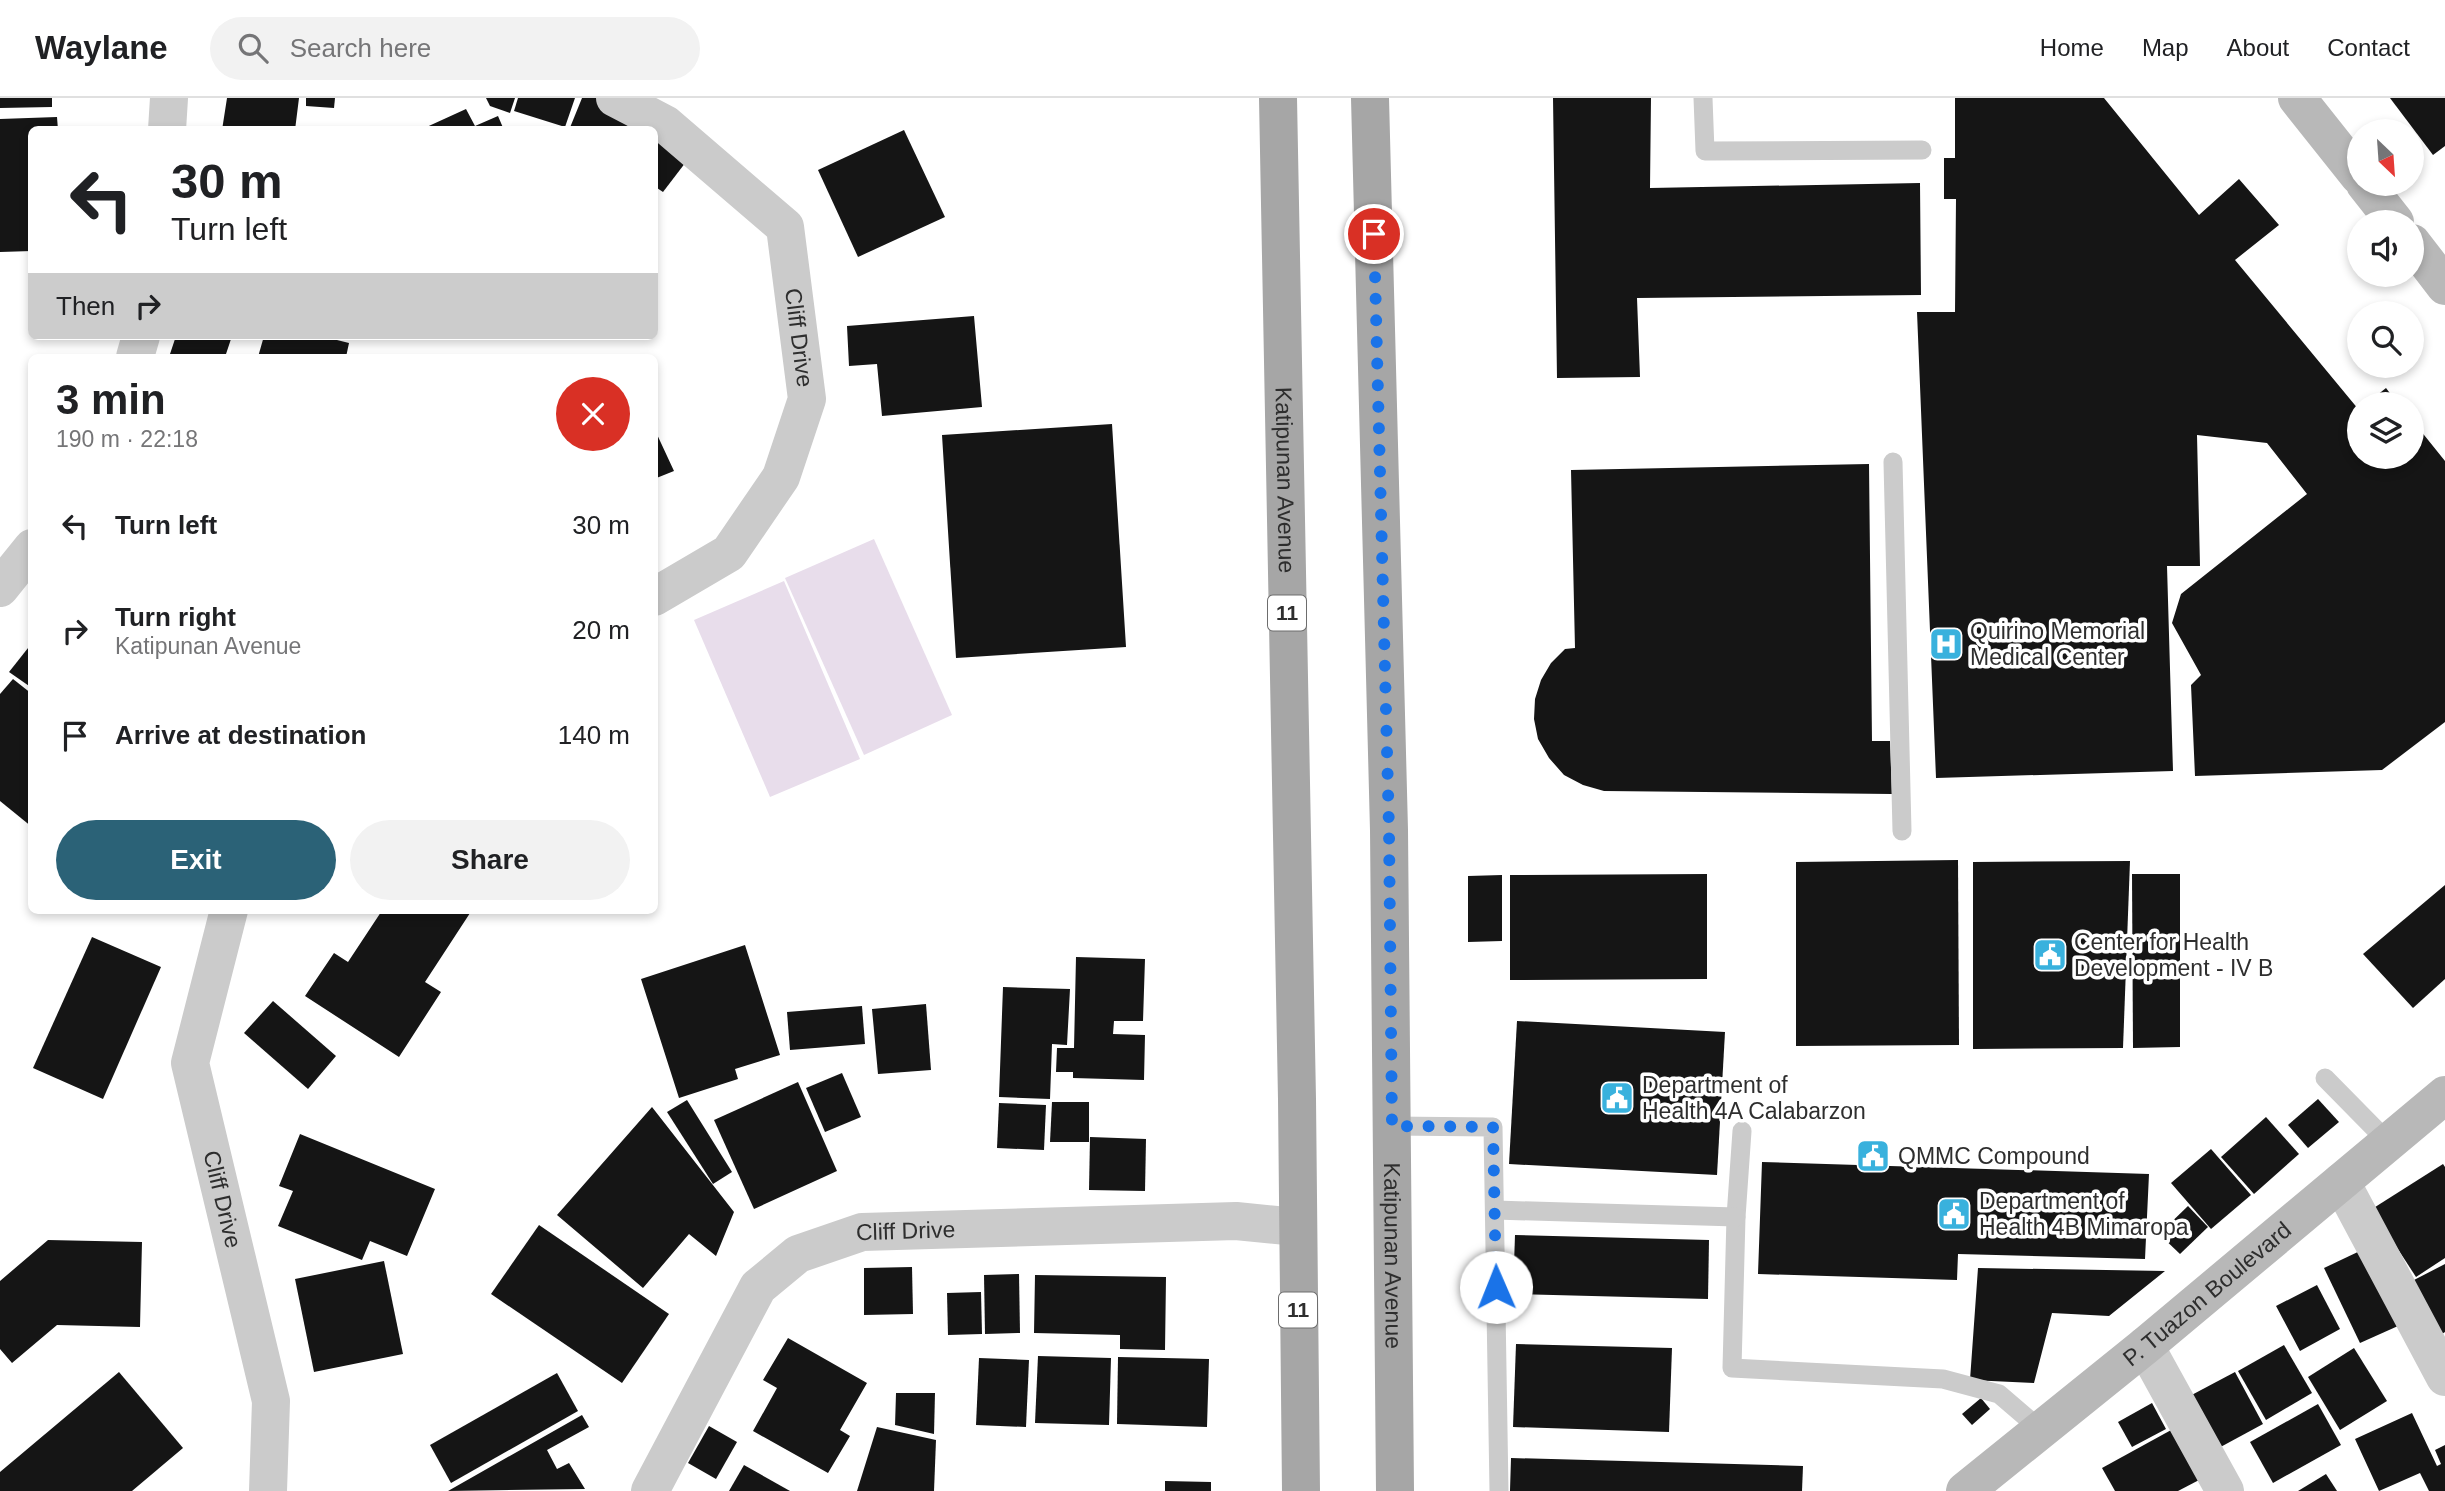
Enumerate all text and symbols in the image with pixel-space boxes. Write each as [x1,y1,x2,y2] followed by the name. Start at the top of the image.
[210,17,700,80] search box
[35,29,168,66] text: Waylane
[234,29,272,67] icon: search
[290,33,431,63] text: Search here
[2040,34,2104,61] text: Home
[2142,34,2189,61] text: Map
[2227,34,2289,61] text: About
[2327,34,2410,61] text: Contact
[2347,119,2424,196] north arrow
[2347,119,2424,469] map controls
[56,154,147,245] icon: left
[171,154,283,208] text: 30 m
[1344,204,1404,264] pin
[2347,210,2424,287] button: sound
[171,211,287,247] text: Turn left
[1355,215,1393,253] icon: arrive
[129,287,167,325] icon: right
[780,287,818,389] street label: Cliff Drive
[56,291,115,321] text: Then
[2347,301,2424,378] button: search
[56,376,166,423] text: 3 min
[556,377,630,451] button: close
[1270,387,1300,573] street label: Katipunan Avenue
[2347,392,2424,469] button: layers
[56,426,198,452] text: 190 m · 22:18
[56,507,94,545] icon: left
[115,510,217,540] text: Turn left
[572,510,630,540] text: 30 m
[1268,596,1306,630] road number: 11
[115,602,236,632] text: Turn right
[56,612,94,650] icon: right
[572,615,630,645] text: 20 m
[1970,618,2145,670] place label: Quirino Memorial Medical Center
[1927,625,1965,663] hospital icon: Quirino Memorial Medical Center
[115,633,301,659] text: Katipunan Avenue
[56,717,94,755] icon: arrive
[115,720,366,750] text: Arrive at destination
[558,720,630,750] text: 140 m
[56,820,336,900] button: Exit
[350,820,630,900] button: Share
[2074,929,2273,981] place label: Center for Health Development - IV B
[2031,936,2069,974] public building icon: Center for Health Development - IV B
[1642,1072,1866,1124] place label: Department of Health 4A Calabarzon
[1598,1079,1636,1117] public building icon: Department of Health 4A Calabarzon
[1854,1137,1892,1175] public building icon: QMMC Compound
[1898,1143,2090,1169] place label: QMMC Compound
[198,1148,247,1251] street label: Cliff Drive
[1379,1162,1407,1349] street label: Katipunan Avenue
[1979,1188,2189,1240] place label: Department of Health 4B Mimaropa
[1935,1195,1973,1233] public building icon: Department of Health 4B Mimaropa
[856,1216,956,1245] street label: Cliff Drive
[2118,1217,2296,1371] street label: P. Tuazon Boulevard
[1459,1250,1533,1324] position arrow
[1279,1292,1317,1328] road number: 11

